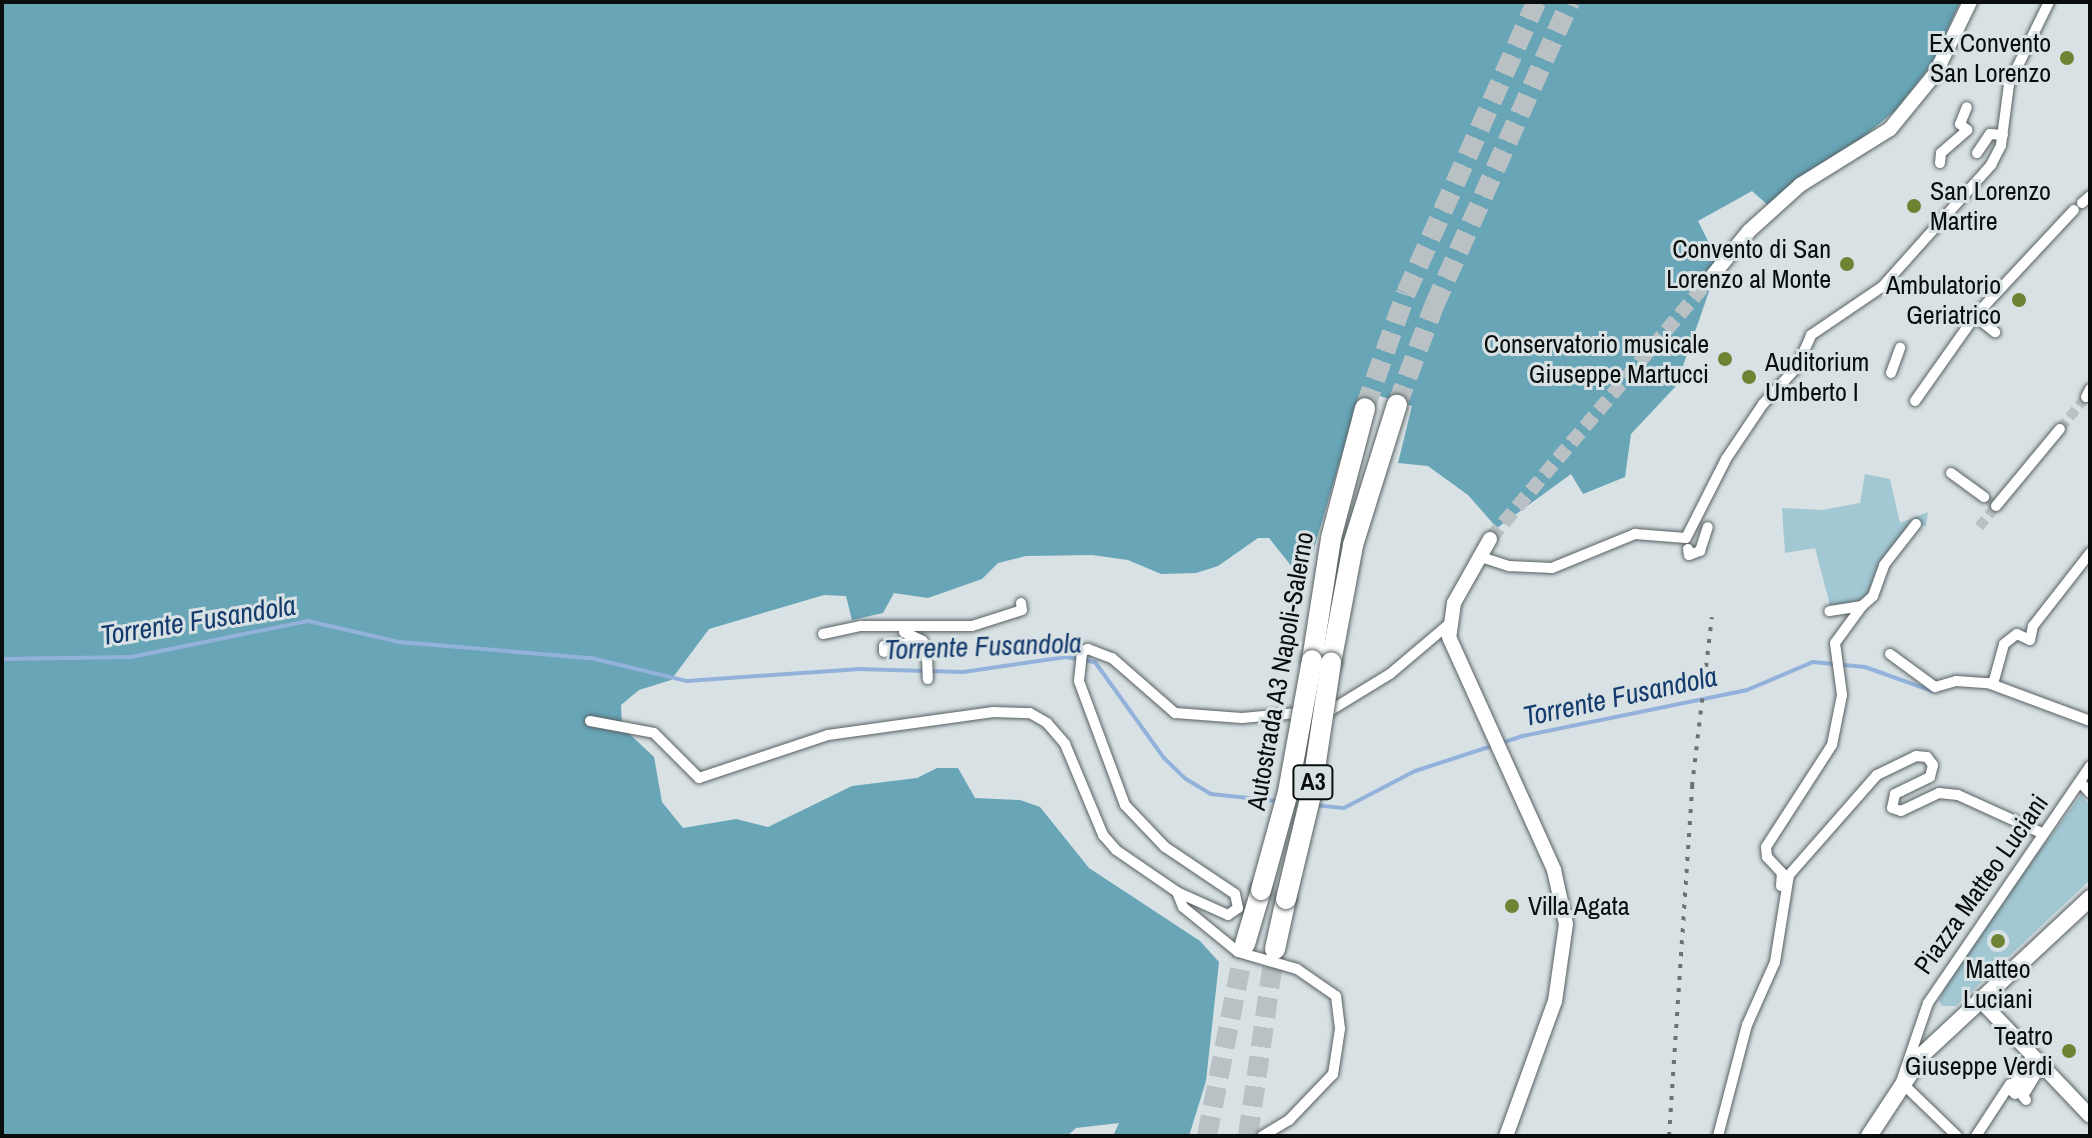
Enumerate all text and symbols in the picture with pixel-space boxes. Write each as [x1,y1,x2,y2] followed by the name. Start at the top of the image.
[1929,27,2051,88] place label: Ex Convento San Lorenzo
[2058,49,2076,67] marker: Ex Convento San Lorenzo
[1930,175,2051,236] place label: San Lorenzo Martire
[1905,197,1923,215] marker: San Lorenzo Martire
[1666,233,1831,294] place label: Convento di San Lorenzo al Monte
[1838,255,1856,273] marker: Convento di San Lorenzo al Monte
[1886,269,2001,330] place label: Ambulatorio Geriatrico
[2008,289,2030,311] marker: Ambulatorio Geriatrico
[1484,328,1709,390] place label: Conservatorio musicale Giuseppe Martucci
[1765,346,1869,408] place label: Auditorium Umberto I
[1716,350,1734,368] marker: Conservatorio musicale Giuseppe Martucci
[1740,368,1758,386] marker: Auditorium Umberto I
[1240,529,1320,813] street label: Autostrada A3 Napoli-Salerno
[98,588,298,652] water label: Torrente Fusandola
[884,626,1082,666] water label: Torrente Fusandola
[1520,659,1720,733] water label: Torrente Fusandola
[1291,762,1335,802] road number: A3
[1907,788,2055,980] street label: Piazza Matteo Luciani
[1528,890,1631,922] place label: Villa Agata
[1503,897,1521,915] marker: Villa Agata
[1989,932,2007,950] marker: Matteo Luciani
[1963,953,2033,1014] place label: Matteo Luciani
[1905,1020,2053,1082] place label: Teatro Giuseppe Verdi
[2060,1042,2078,1060] marker: Teatro Giuseppe Verdi

